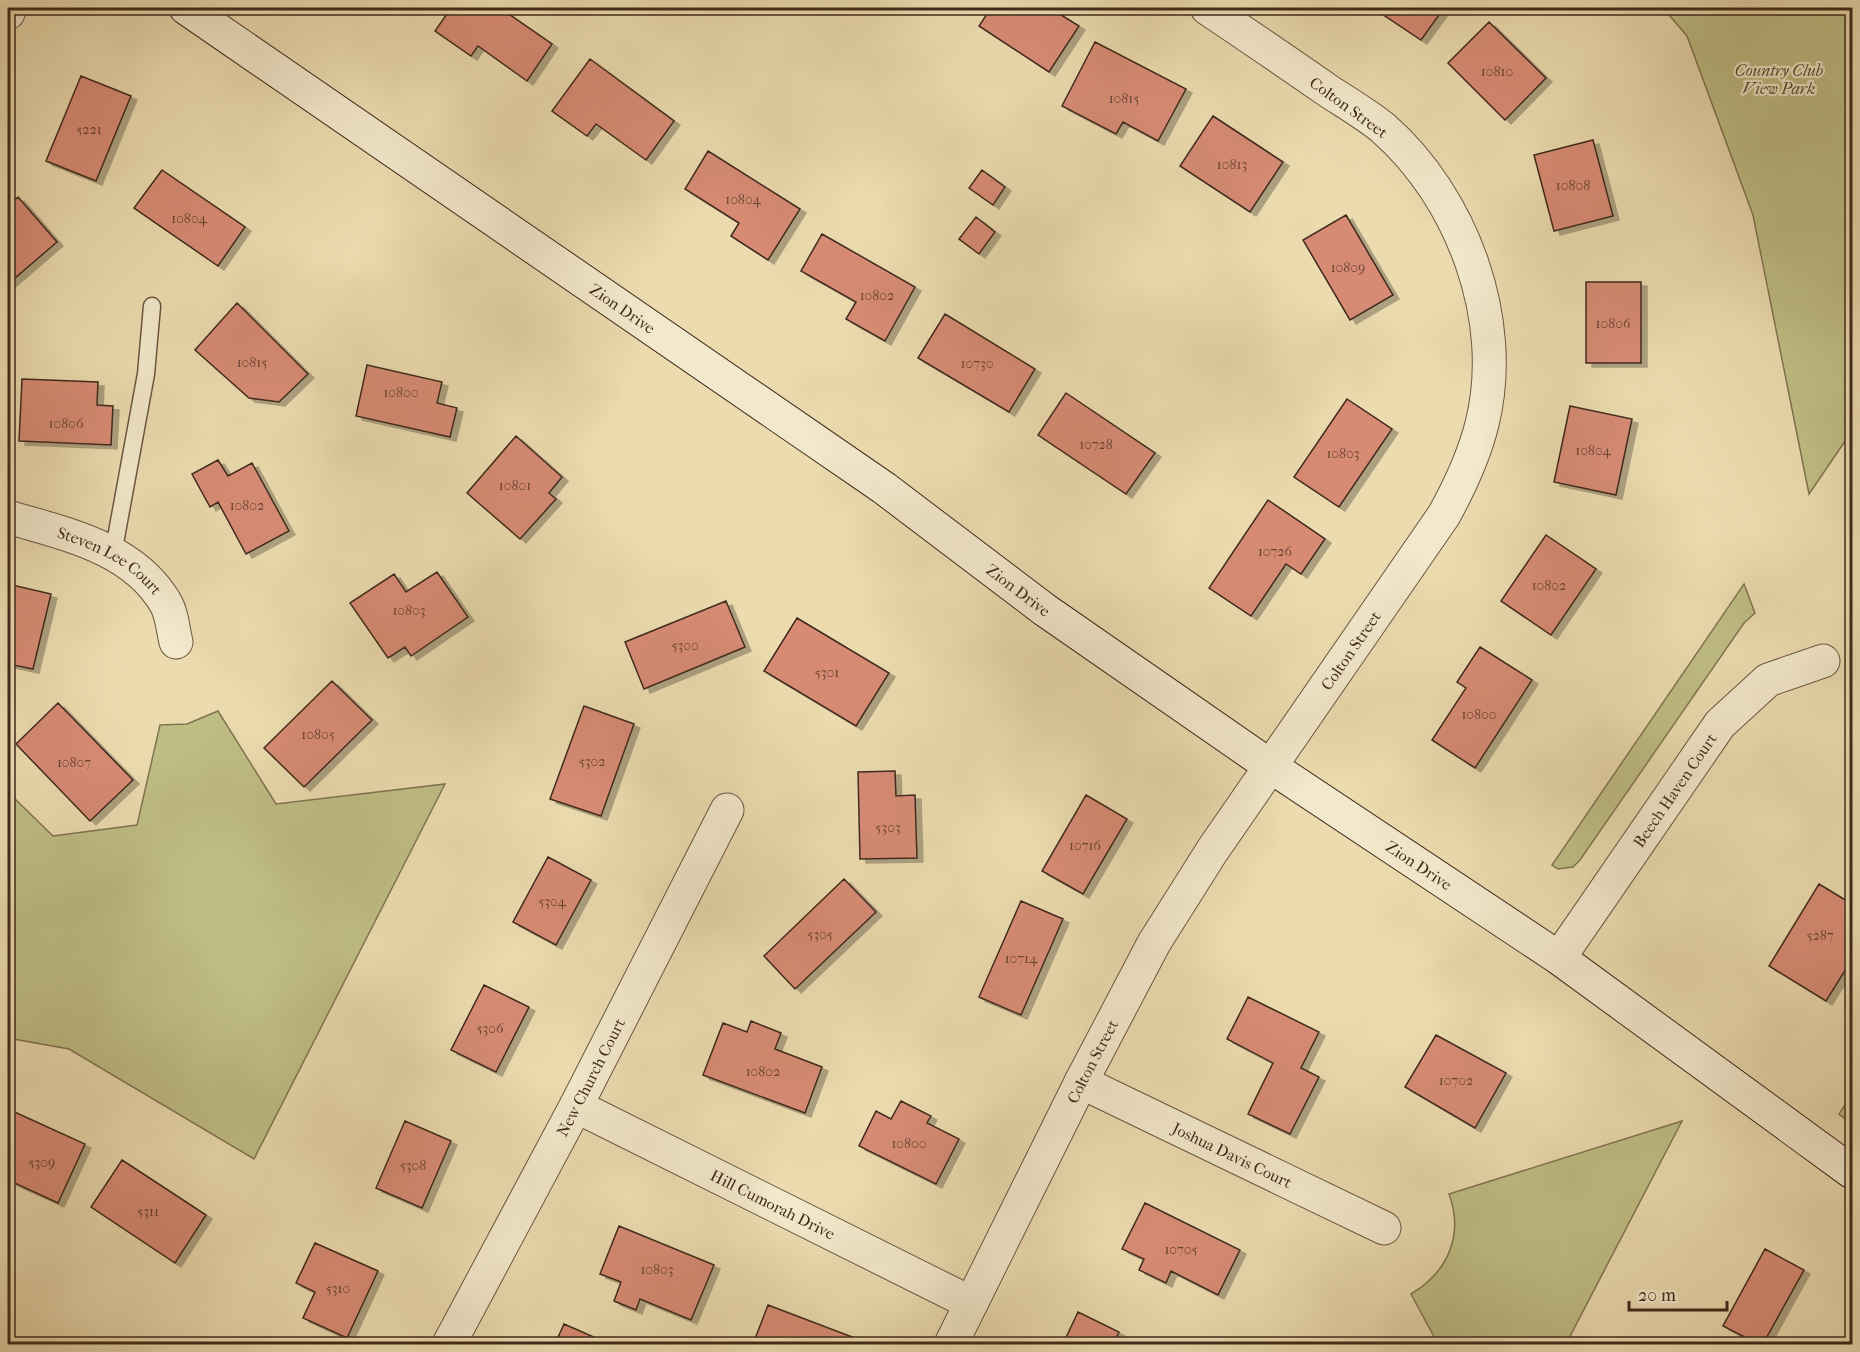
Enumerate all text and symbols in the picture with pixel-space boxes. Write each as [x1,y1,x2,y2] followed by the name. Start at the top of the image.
[1735,61,1824,98] park label: Country Club View Park
[1481,63,1513,80] house number: 10810
[1306,73,1392,142] street label: Colton Street
[1109,90,1139,107] house number: 10815
[76,121,102,138] house number: 5221
[1217,156,1247,173] house number: 10813
[1556,177,1590,194] house number: 10808
[725,191,761,208] house number: 10804
[171,210,207,227] house number: 10804
[1331,259,1365,276] house number: 10809
[586,280,659,338] street label: Zion Drive
[860,287,894,304] house number: 10802
[1596,315,1631,332] house number: 10806
[237,354,267,371] house number: 10815
[961,355,993,372] house number: 10730
[383,384,419,401] house number: 10800
[49,415,84,432] house number: 10806
[1079,436,1113,453] house number: 10728
[1575,442,1611,459] house number: 10804
[1326,445,1360,462] house number: 10803
[499,477,531,494] house number: 10801
[230,497,264,514] house number: 10802
[55,523,166,599] street label: Steven Lee Court
[1258,543,1292,560] house number: 10726
[983,560,1054,621] street label: Zion Drive
[1532,577,1566,594] house number: 10802
[392,602,426,619] house number: 10803
[1317,607,1385,694] street label: Colton Street
[671,637,699,654] house number: 5300
[815,664,839,681] house number: 5301
[1461,706,1497,723] house number: 10800
[301,726,335,743] house number: 10805
[1629,729,1721,851] street label: Beech Haven Court
[579,753,605,770] house number: 5302
[57,754,91,771] house number: 10807
[875,819,901,836] house number: 5303
[1069,837,1101,854] house number: 10716
[1382,837,1456,894] street label: Zion Drive
[538,893,567,910] house number: 5304
[807,926,833,943] house number: 5305
[1806,927,1834,944] house number: 5287
[1005,950,1038,967] house number: 10714
[553,1015,629,1140] street label: New Church Court
[1063,1016,1122,1107] street label: Colton Street
[476,1020,504,1037] house number: 5306
[746,1063,780,1080] house number: 10802
[1439,1072,1473,1089] house number: 10702
[1168,1118,1295,1192] street label: Joshua Davis Court
[891,1135,927,1152] house number: 10800
[29,1154,55,1171] house number: 5309
[400,1157,426,1174] house number: 5308
[707,1166,838,1244] street label: Hill Cumorah Drive
[137,1203,159,1220] house number: 5311
[1164,1241,1198,1258] house number: 10705
[640,1261,674,1278] house number: 10803
[1629,1274,1726,1312] scale bar
[326,1280,350,1297] house number: 5310
[1638,1285,1676,1306] text: 20 m

